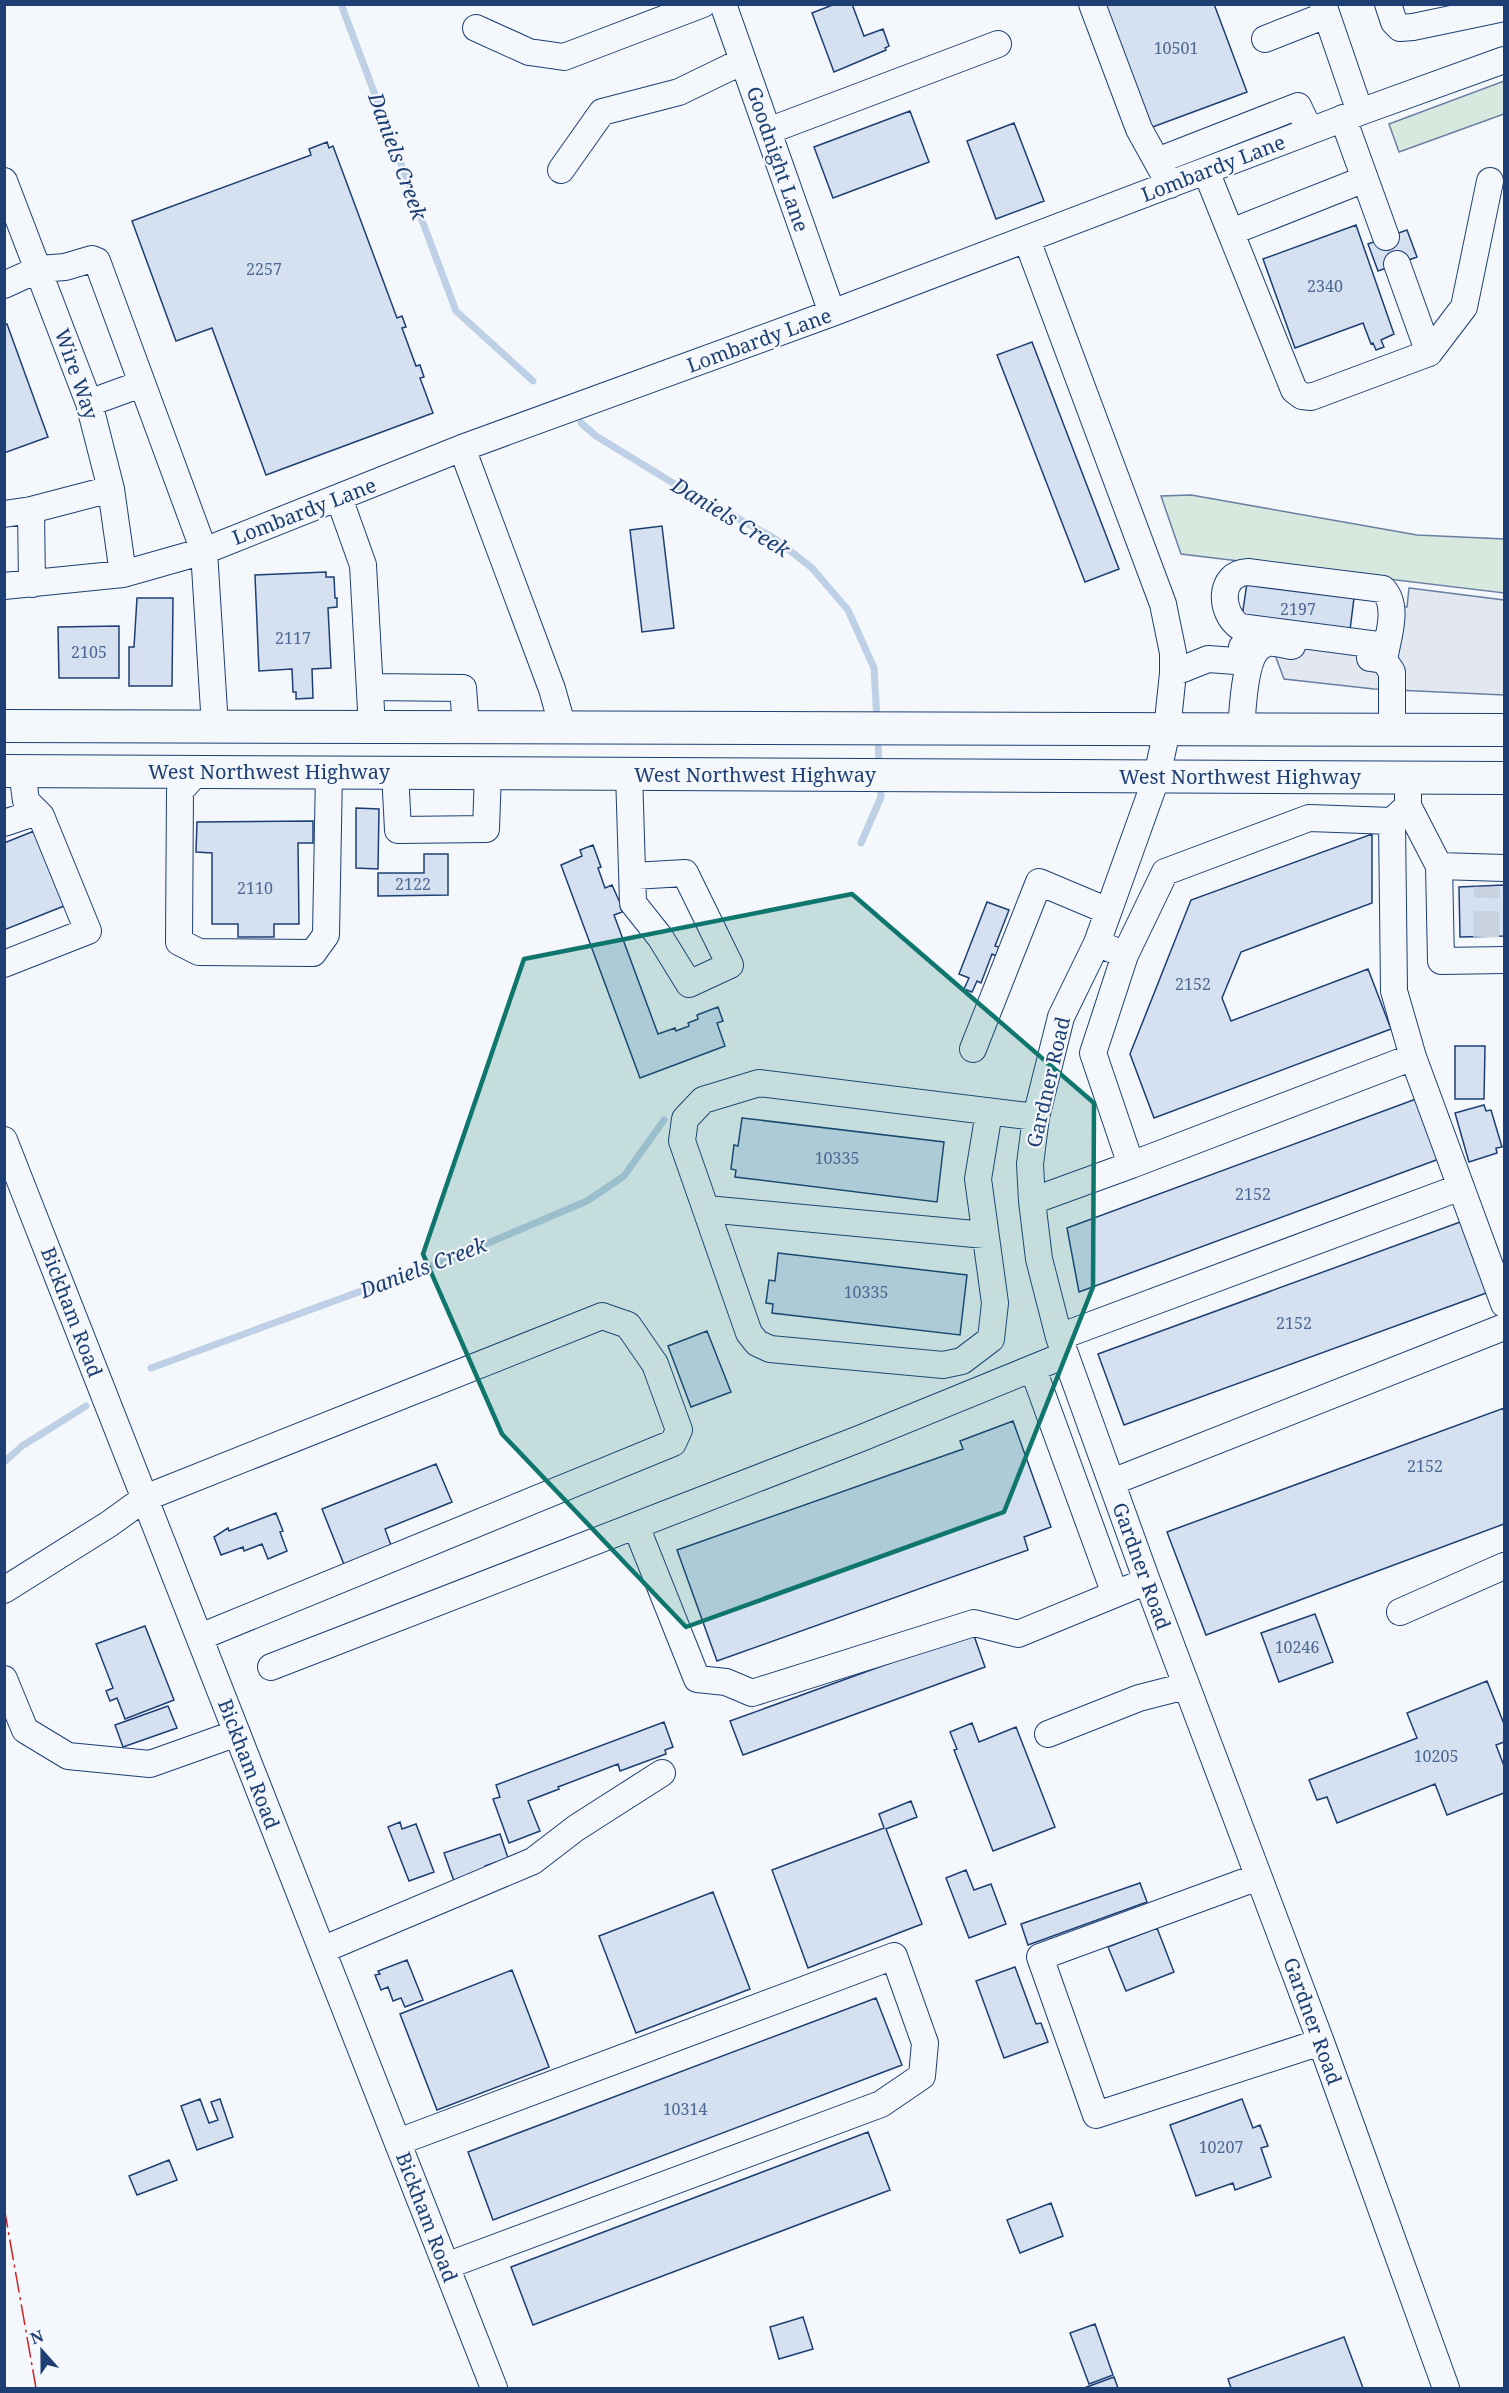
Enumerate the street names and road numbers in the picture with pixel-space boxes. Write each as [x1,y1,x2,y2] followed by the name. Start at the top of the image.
[740,83,816,235] street label: Goodnight Lane
[1137,128,1289,208] street label: Lombardy Lane
[683,301,835,379] street label: Lombardy Lane
[49,325,105,424] street label: Wire Way
[228,471,380,551] street label: Lombardy Lane
[148,758,391,785] street label: West Northwest Highway
[634,761,877,788] street label: West Northwest Highway
[1119,763,1362,790] street label: West Northwest Highway
[1020,1014,1076,1150] street label: Gardner Road
[35,1243,109,1381] street label: Bickham Road
[1106,1499,1178,1633] street label: Gardner Road
[212,1695,286,1833] street label: Bickham Road
[1277,1954,1349,2088] street label: Gardner Road
[390,2148,464,2286] street label: Bickham Road

